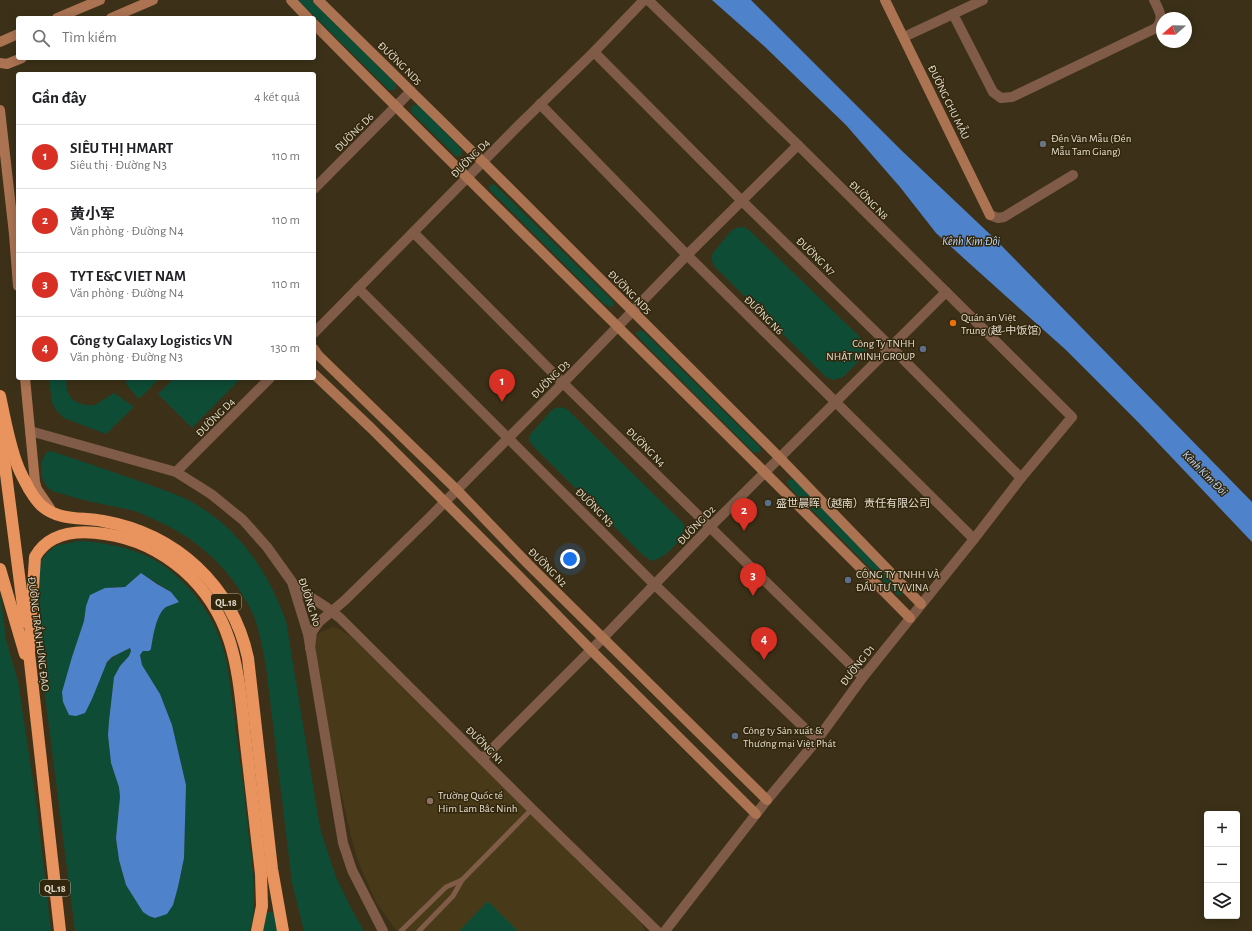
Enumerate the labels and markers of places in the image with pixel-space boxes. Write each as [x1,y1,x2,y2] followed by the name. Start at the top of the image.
[1051,133,1131,157] place label: Đền Vân Mẫu (Đền Mẫu Tam Giang)
[1038,139,1048,149] marker: Đền Vân Mẫu (Đền Mẫu Tam Giang)
[961,312,1042,336] place label: Quán ăn Việt Trung (越-中饭馆)
[948,318,958,328] marker: Quán ăn Việt Trung (越-中饭馆)
[826,338,915,362] place label: Công Ty TNHH NHẬT MINH GROUP
[918,344,928,354] marker: Công Ty TNHH NHẬT MINH GROUP
[489,369,515,402] pin: 1
[776,497,930,509] place label: 盛世晨晖（越南）责任有限公司
[731,498,757,531] pin: 2
[763,498,773,508] marker: 盛世晨晖（越南）责任有限公司
[740,563,766,596] pin: 3
[856,568,940,593] place label: CÔNG TY TNHH VÀ ĐẦU TƯ TV VINA
[843,575,853,585] marker: CÔNG TY TNHH VÀ ĐẦU TƯ TV VINA
[751,627,777,660] pin: 4
[743,725,837,749] place label: Công ty Sản xuất & Thương mại Việt Phát
[730,731,740,741] marker: Công ty Sản xuất & Thương mại Việt Phát
[438,790,518,814] place label: Trường Quốc tế Him Lam Bắc Ninh
[425,796,435,806] marker: Trường Quốc tế Him Lam Bắc Ninh

